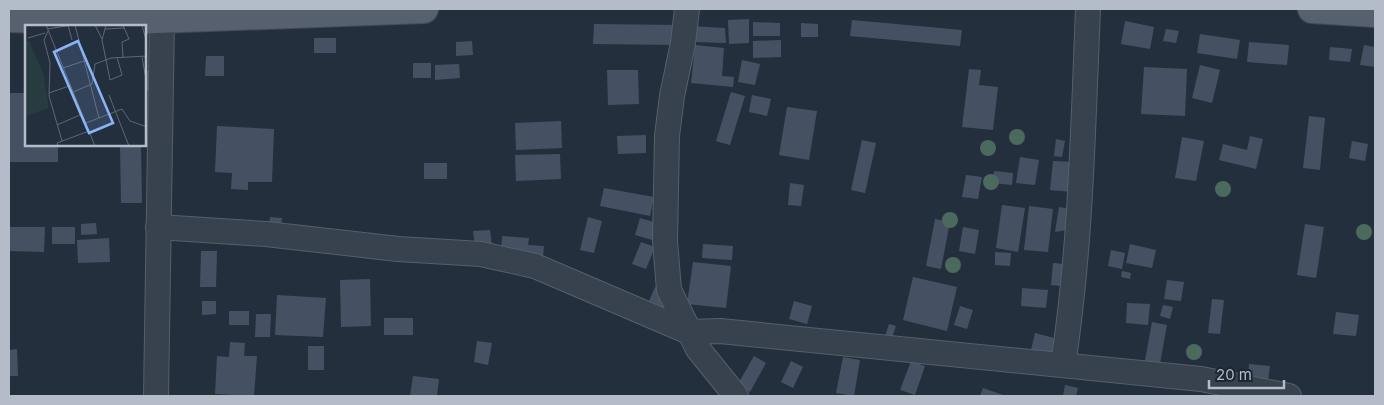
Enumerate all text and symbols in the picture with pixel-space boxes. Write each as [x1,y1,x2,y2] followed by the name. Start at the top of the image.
[25,25,146,146] inset map
[1209,358,1284,390] scale bar
[1216,365,1252,384] text: 20 m

